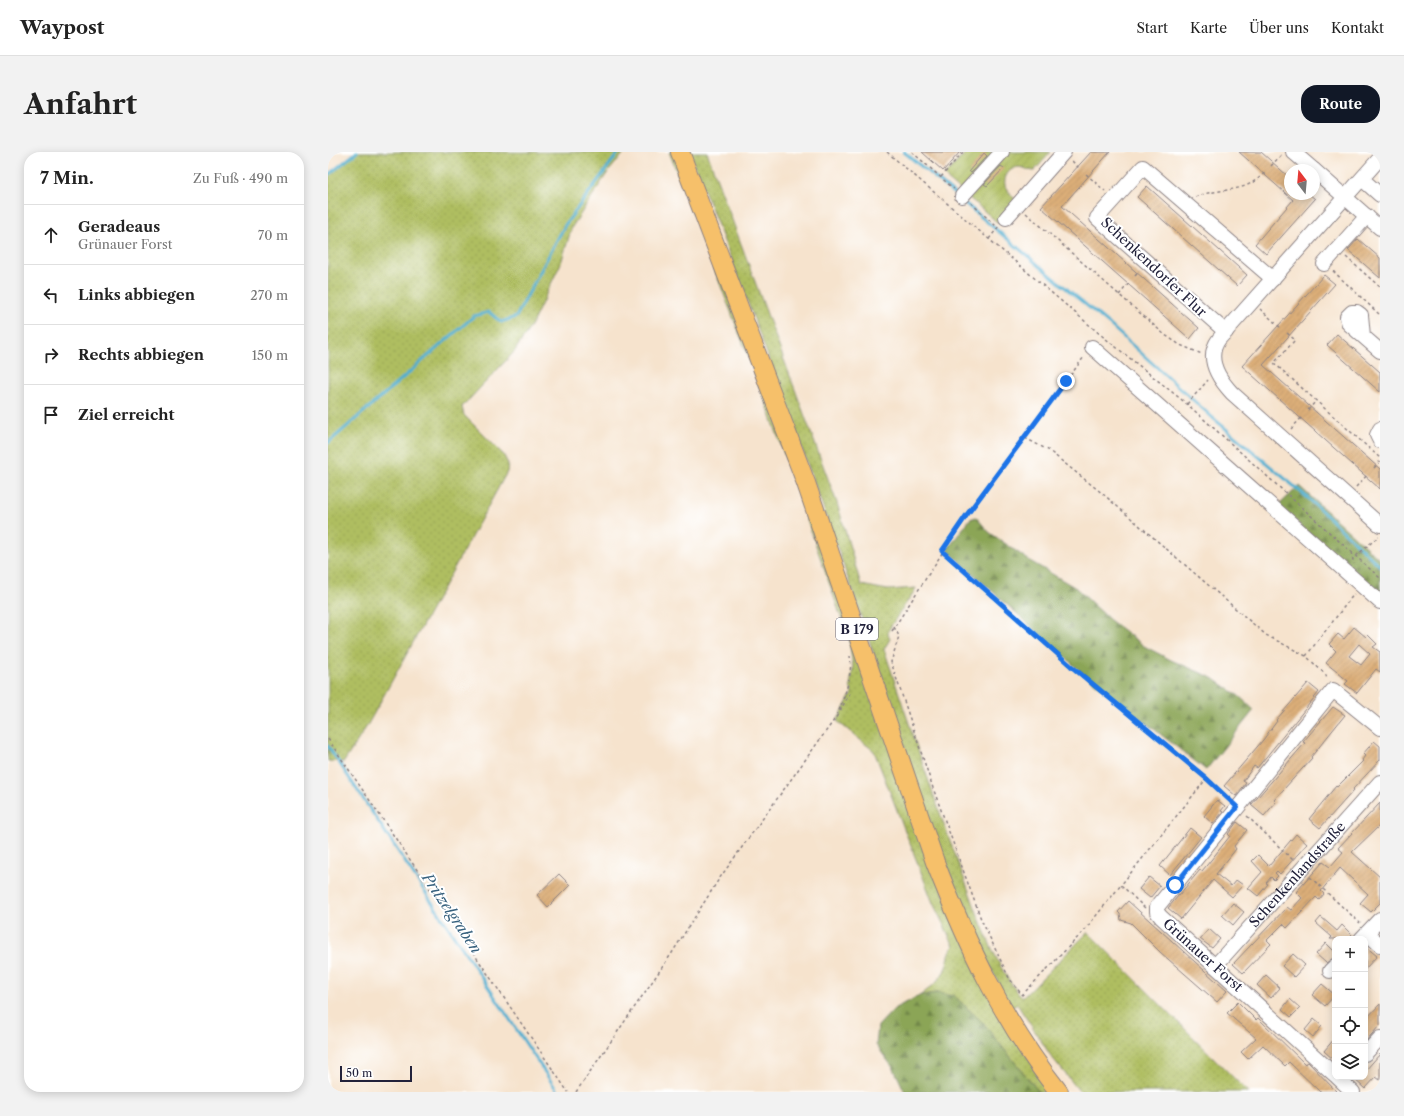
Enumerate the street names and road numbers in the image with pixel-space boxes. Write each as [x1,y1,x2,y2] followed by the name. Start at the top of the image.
[1097,213,1211,321] street label: Schenkendorfer Flur
[836,618,878,640] road number: B 179
[1245,818,1349,931] street label: Schenkenlandstraße
[1159,914,1247,996] street label: Grünauer Forst

